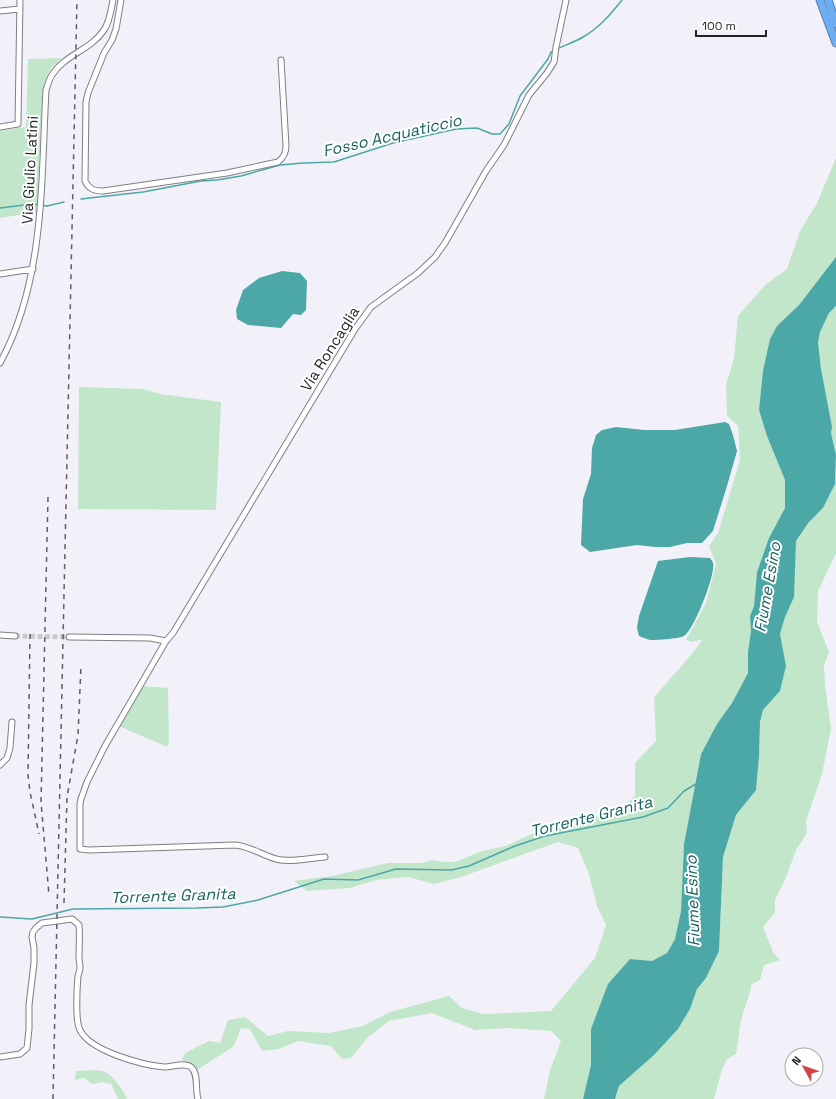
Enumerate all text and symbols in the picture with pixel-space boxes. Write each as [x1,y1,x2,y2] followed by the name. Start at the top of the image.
[696,12,766,38] scale bar
[702,18,736,34] text: 100 m
[321,109,465,162] water label: Fosso Acquaticcio
[17,115,42,225] street label: Via Giulio Latini
[296,303,363,395] street label: Via Roncaglia
[749,539,786,634] water label: Fiume Esino
[528,791,655,842] water label: Torrente Granita
[680,854,705,947] water label: Fiume Esino
[110,883,237,908] water label: Torrente Granita
[784,1047,824,1087] north arrow
[789,1053,804,1068] text: N

